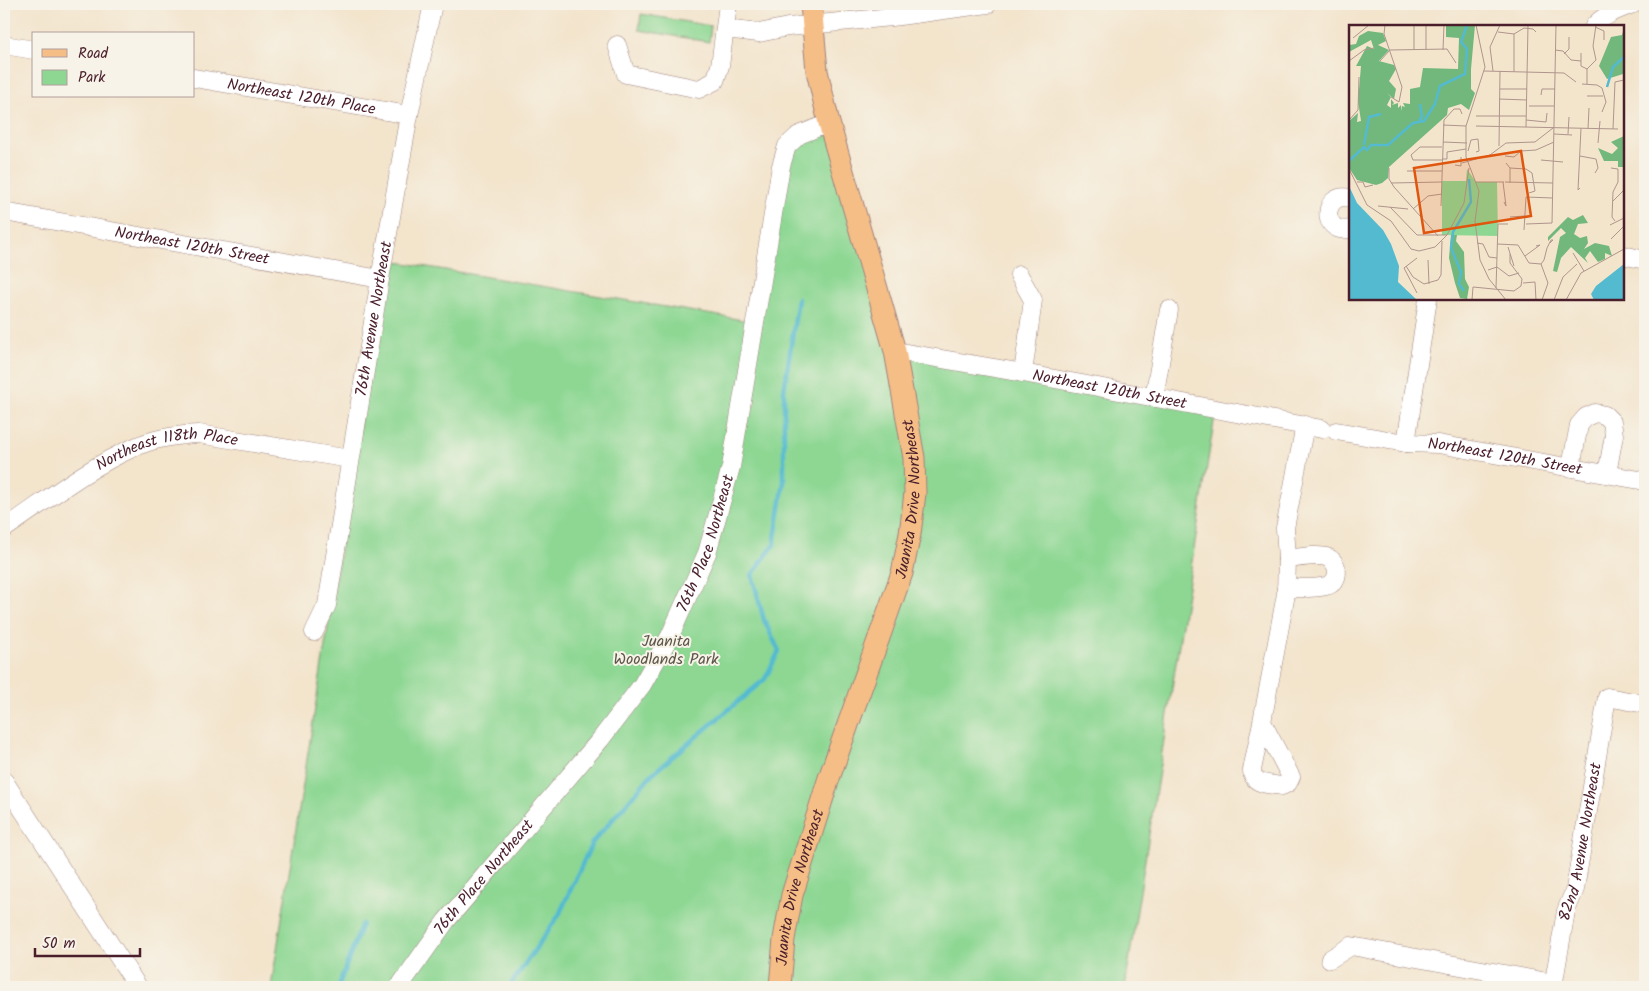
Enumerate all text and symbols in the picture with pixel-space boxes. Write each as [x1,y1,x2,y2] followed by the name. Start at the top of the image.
[1349,25,1624,300] inset map
[32,32,195,98] legend
[78,42,109,66] text: Road
[78,66,106,90] text: Park
[225,71,378,122] street label: Northeast 120th Place
[113,219,272,272] street label: Northeast 120th Street
[349,238,399,398] street label: 76th Avenue Northeast
[1030,363,1190,416] street label: Northeast 120th Street
[888,416,928,583] street label: Juanita Drive Northeast
[91,421,240,477] street label: Northeast 118th Place
[1427,431,1585,482] street label: Northeast 120th Street
[670,471,741,616] street label: 76th Place Northeast
[613,629,719,672] park label: Juanita Woodlands Park
[1552,760,1608,923] street label: 82nd Avenue Northeast
[769,805,831,967] street label: Juanita Drive Northeast
[428,813,540,940] street label: 76th Place Northeast
[35,926,140,958] scale bar
[42,932,76,956] text: 50 m

